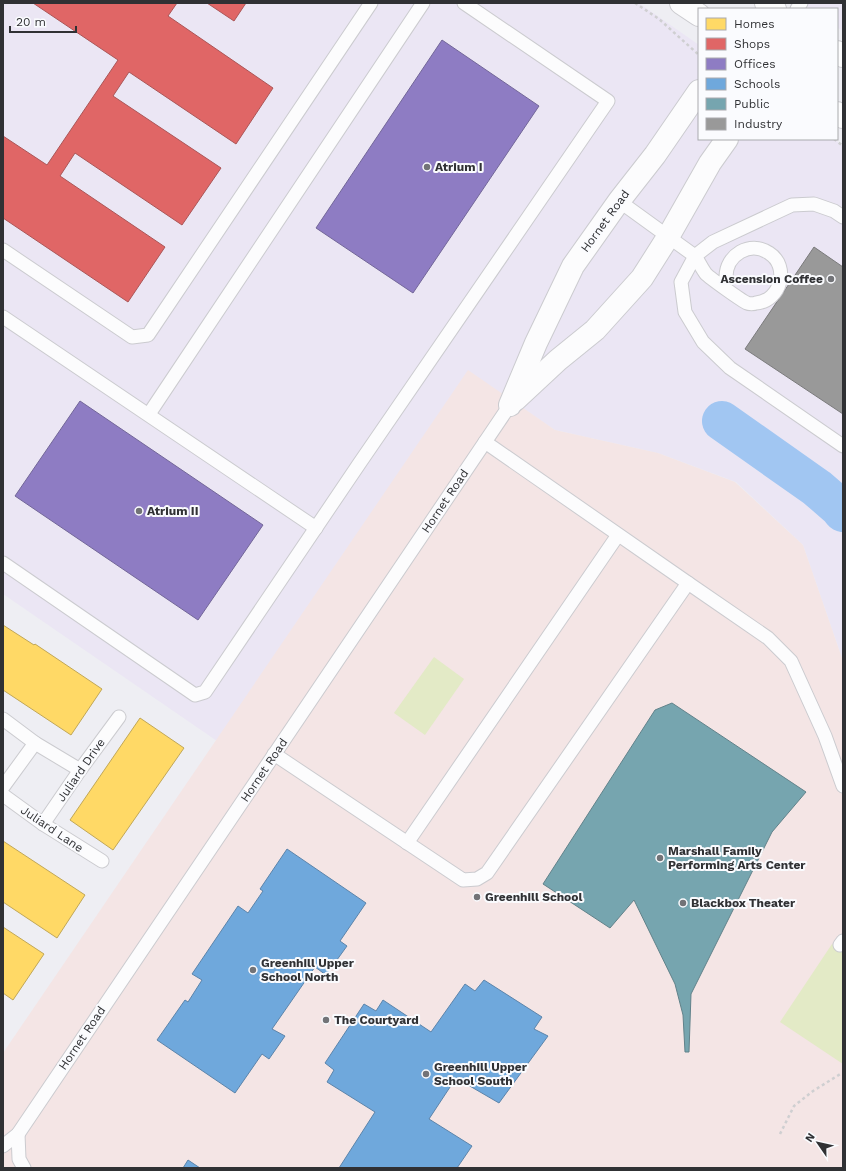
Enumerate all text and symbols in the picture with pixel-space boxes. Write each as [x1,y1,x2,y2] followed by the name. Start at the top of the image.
[10,8,76,34] scale bar
[698,8,838,140] legend
[16,15,46,29] text: 20 m
[734,17,775,31] text: Homes
[734,37,770,51] text: Shops
[734,57,776,71] text: Offices
[734,77,780,91] text: Schools
[734,97,770,111] text: Public
[734,117,783,131] text: Industry
[435,160,483,174] place label: Atrium I
[422,162,432,172] marker: Atrium I
[578,187,632,255] street label: Hornet Road
[720,272,823,286] place label: Ascension Coffee
[826,274,836,284] marker: Ascension Coffee
[419,467,471,535] street label: Hornet Road
[147,504,199,518] place label: Atrium II
[134,506,144,516] marker: Atrium II
[54,736,108,804] street label: Juliard Drive
[238,736,290,804] street label: Hornet Road
[18,803,86,855] street label: Juliard Lane
[668,844,806,872] place label: Marshall Family Performing Arts Center
[655,853,665,863] marker: Marshall Family Performing Arts Center
[485,890,582,904] place label: Greenhill School
[472,892,482,902] marker: Greenhill School
[691,896,796,910] place label: Blackbox Theater
[678,898,688,908] marker: Blackbox Theater
[261,956,355,984] place label: Greenhill Upper School North
[248,965,258,975] marker: Greenhill Upper School North
[56,1004,108,1072] street label: Hornet Road
[334,1013,419,1027] place label: The Courtyard
[321,1015,331,1025] marker: The Courtyard
[434,1060,528,1088] place label: Greenhill Upper School South
[421,1069,431,1079] marker: Greenhill Upper School South
[798,1123,838,1163] north arrow
[802,1131,818,1145] text: N

